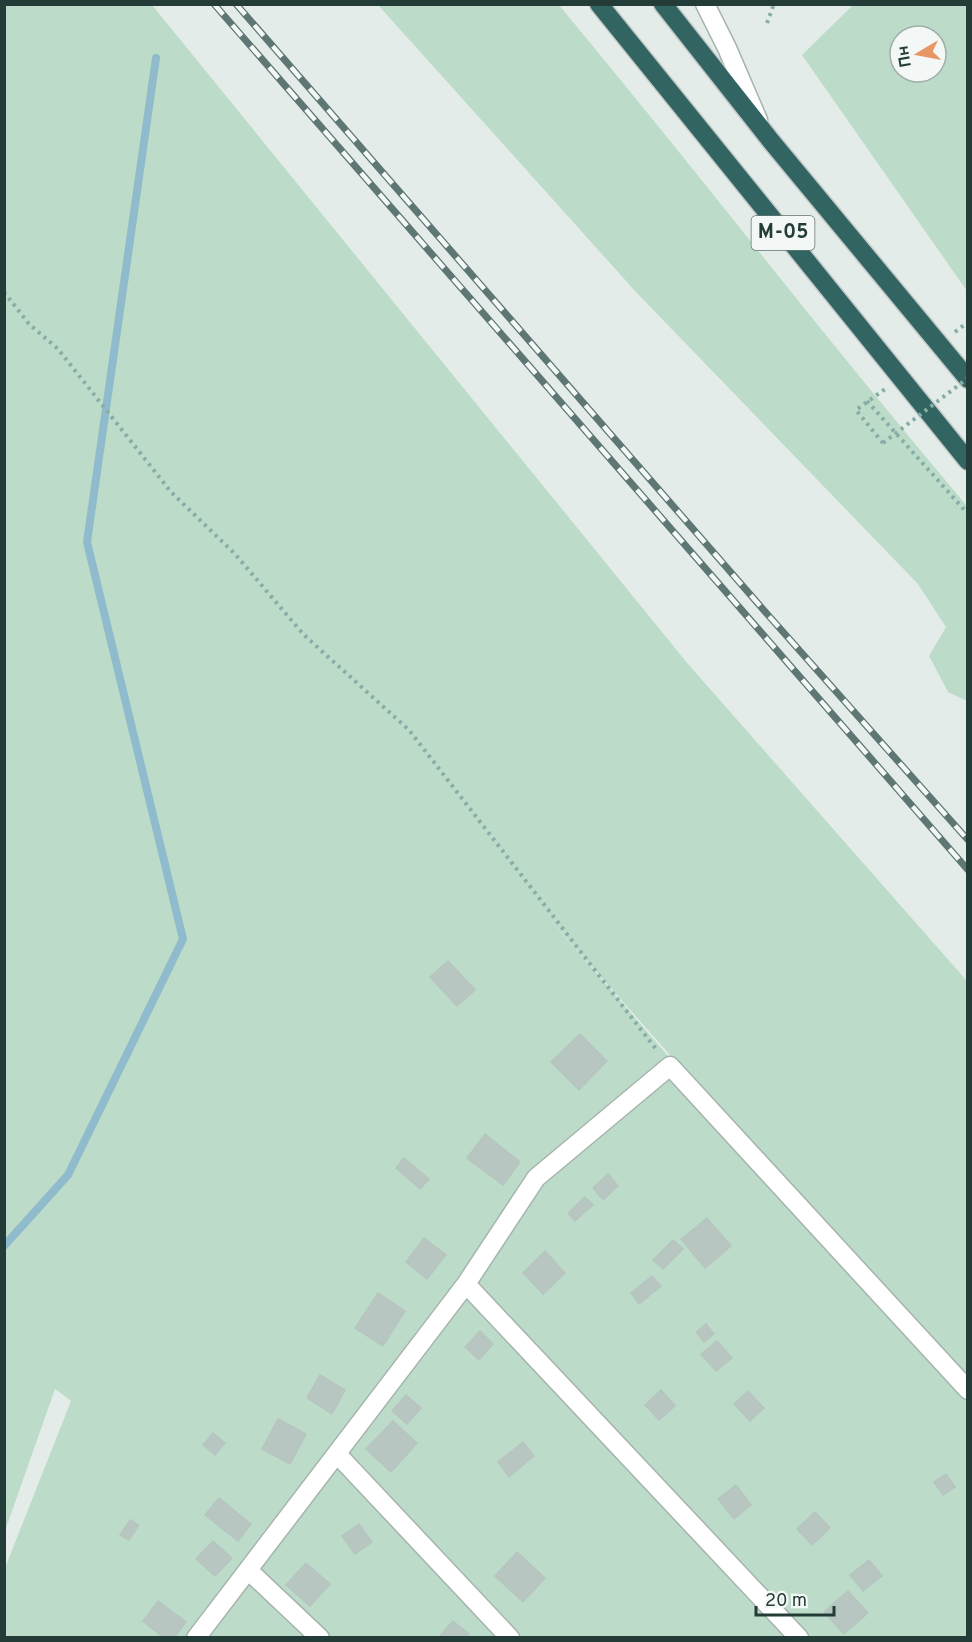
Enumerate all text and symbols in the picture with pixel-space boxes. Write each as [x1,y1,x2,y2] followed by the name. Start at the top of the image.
[888,24,948,84] north arrow
[893,44,917,69] text: Пн
[752,216,814,250] road number: М-05
[756,1579,834,1617] scale bar
[765,1590,807,1613] text: 20 m

